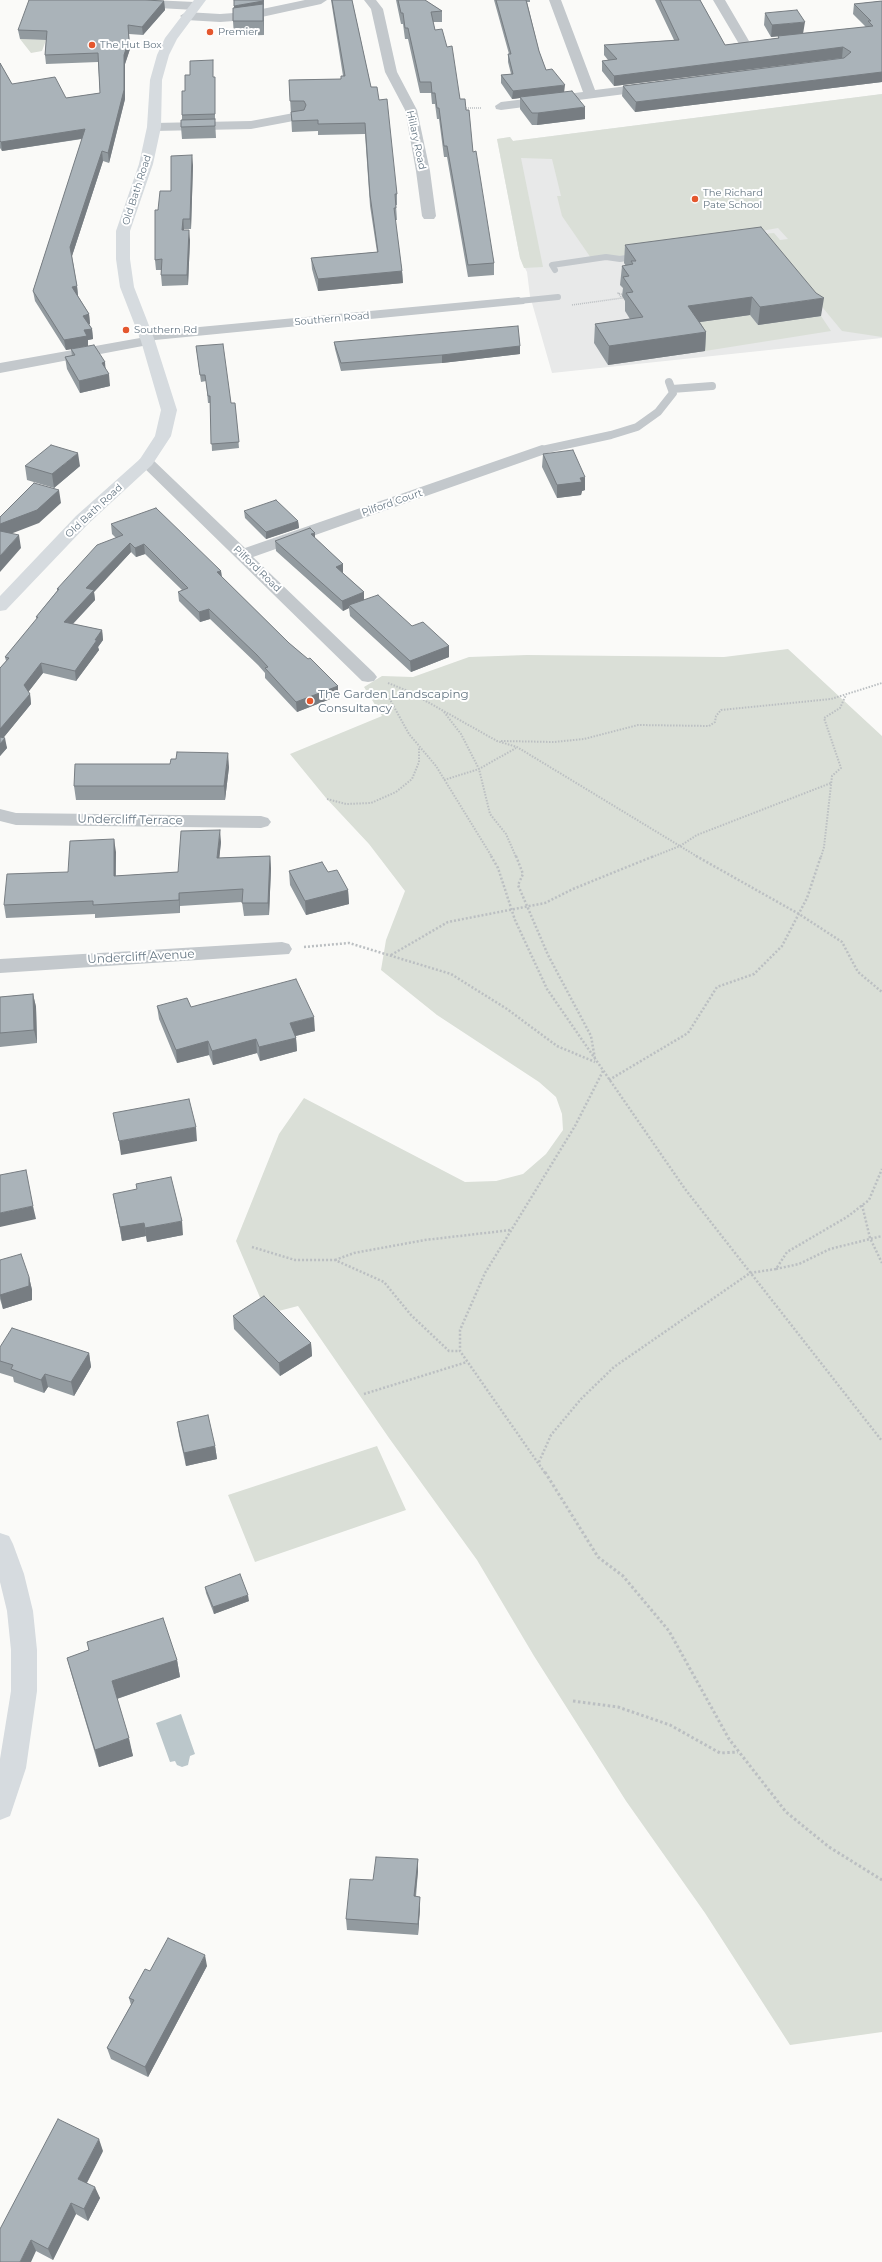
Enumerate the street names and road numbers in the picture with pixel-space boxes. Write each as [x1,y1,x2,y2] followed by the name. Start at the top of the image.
[404,109,428,171] street label: Hillary Road
[120,153,154,227] street label: Old Bath Road
[294,310,370,328] street label: Southern Road
[63,482,125,540] street label: Old Bath Road
[360,487,424,519] street label: Pilford Court
[231,543,283,595] street label: Pilford Road
[77,812,183,828] street label: Undercliff Terrace
[87,947,195,967] street label: Undercliff Avenue

